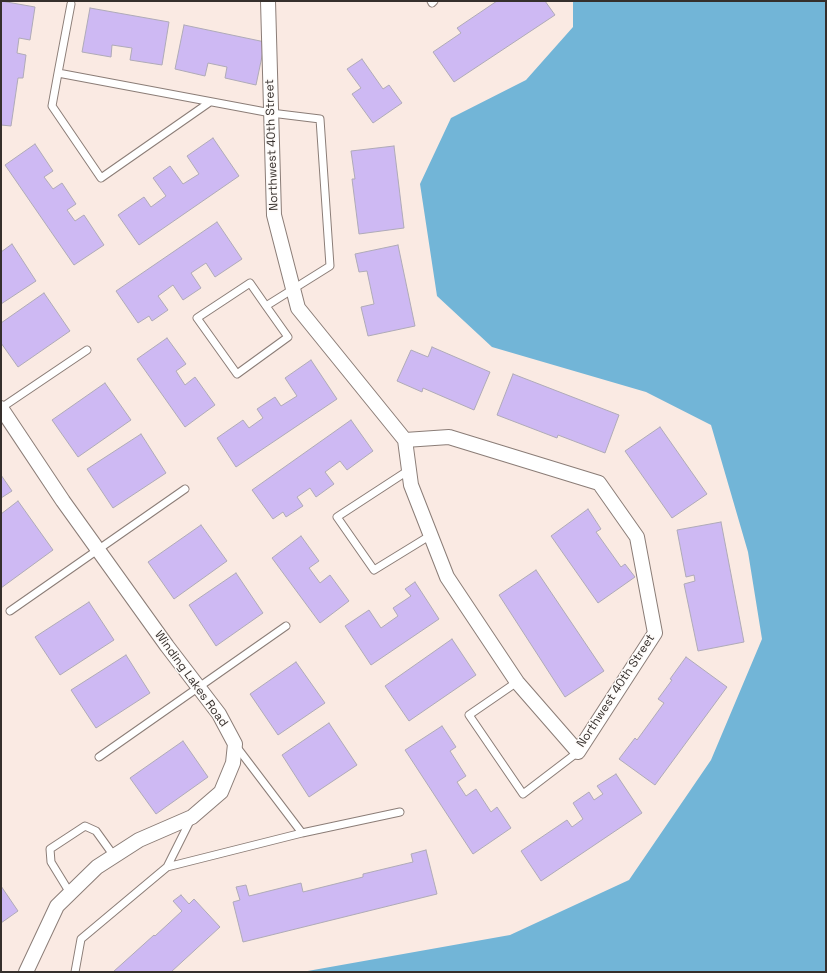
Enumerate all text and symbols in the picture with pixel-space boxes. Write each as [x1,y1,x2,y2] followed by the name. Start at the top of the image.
[263,79,281,211] street label: Northwest 40th Street
[151,628,231,730] street label: Winding Lakes Road
[574,632,658,750] street label: Northwest 40th Street

